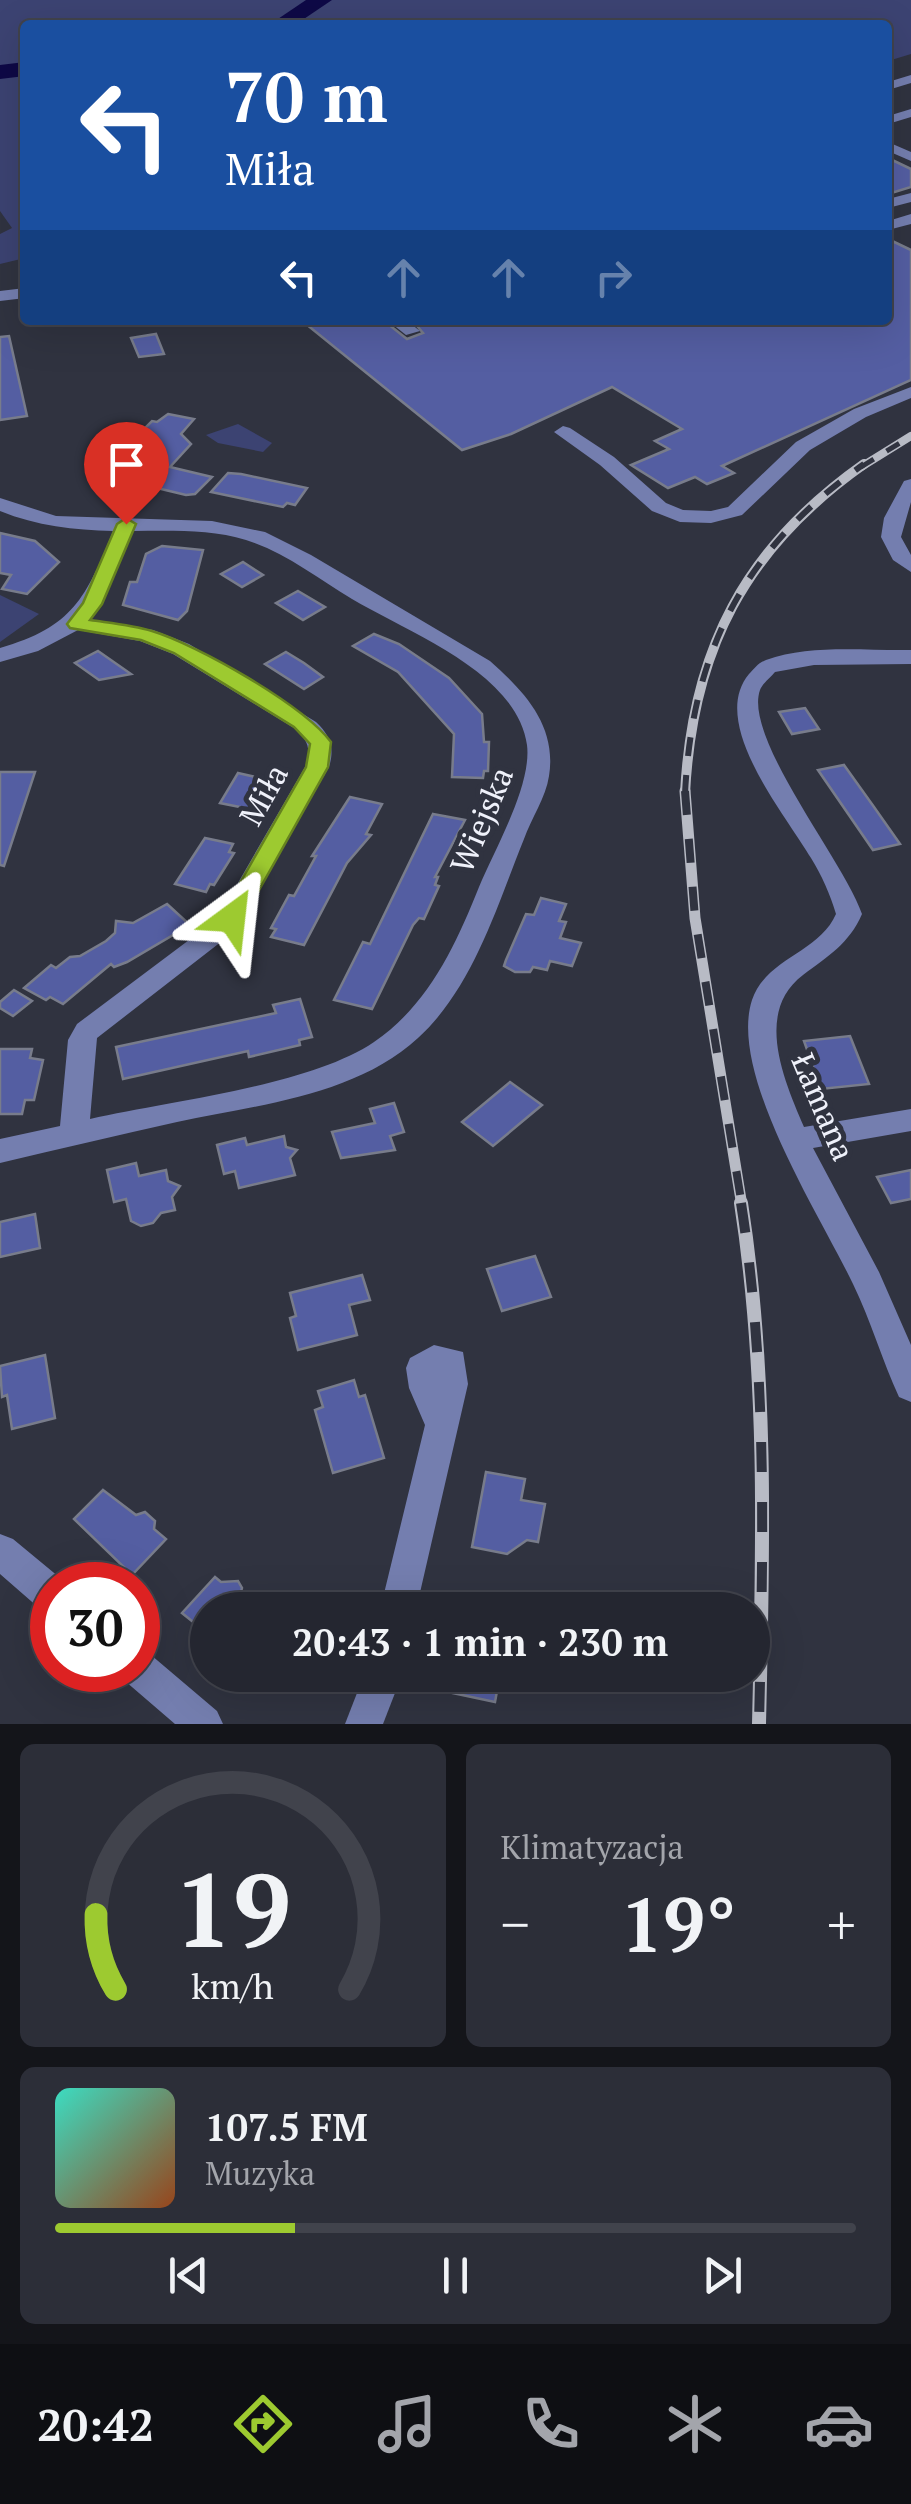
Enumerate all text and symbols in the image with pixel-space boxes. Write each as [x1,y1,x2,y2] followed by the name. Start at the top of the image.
[225,49,388,142] text: 70 m
[60,60,190,190] icon: left
[225,138,315,198] text: Miła
[271,250,326,305] icon: left
[376,250,431,305] icon: ahead
[481,250,536,305] icon: ahead
[586,250,641,305] icon: right
[84,422,169,525] pin
[99,437,154,492] icon: arrive
[229,756,297,833] street label: Miła
[440,760,522,879] street label: Wiejska
[180,866,284,970] position arrow
[783,1047,865,1167] street label: Łamana
[30,1562,160,1692] speed limit sign: 30
[292,1617,668,1667] text: 20:43 · 1 min · 230 m
[501,1826,684,1868] text: Klimatyzacja
[174,1839,292,1977] text: 19
[620,1874,736,1973] text: 19°
[501,1887,530,1960] text: −
[827,1887,856,1960] text: +
[191,1962,274,2009] text: km/h
[205,2102,368,2152] text: 107.5 FM
[205,2152,315,2194] text: Muzyka
[161,2248,216,2303] icon: previous
[428,2248,483,2303] icon: pause
[695,2248,750,2303] icon: next
[228,2389,298,2459] icon: directions
[372,2389,442,2459] icon: music
[516,2389,586,2459] icon: phone
[660,2389,730,2459] icon: climate
[804,2389,874,2459] icon: car
[37,2394,154,2454] text: 20:42

